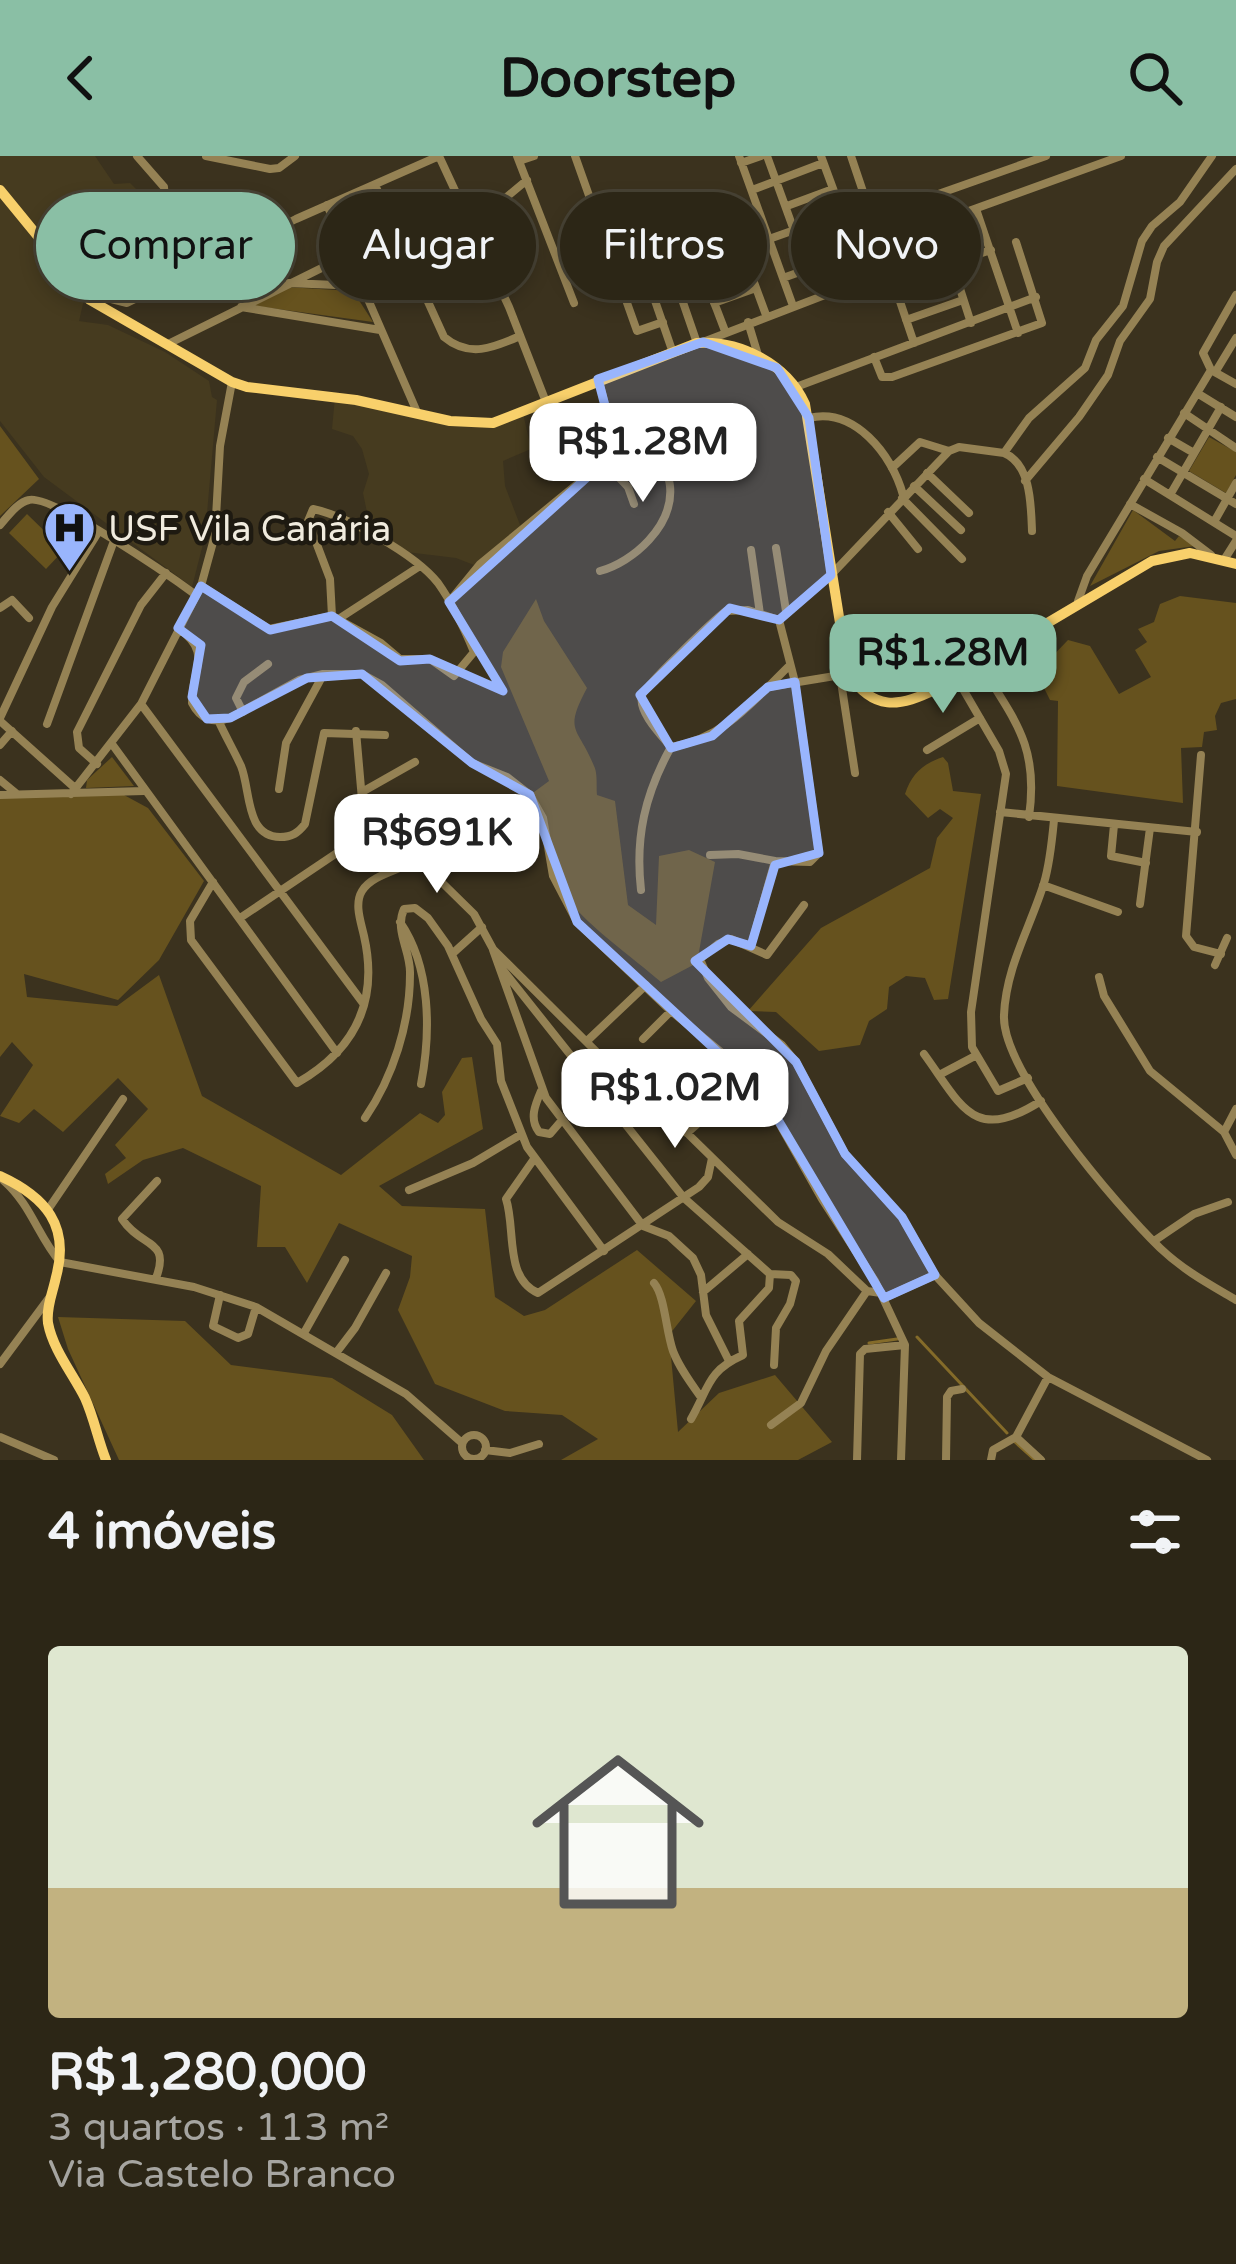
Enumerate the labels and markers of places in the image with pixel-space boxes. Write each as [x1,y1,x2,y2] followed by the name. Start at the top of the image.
[532,403,754,505] pin: R$1.28M
[41,500,97,574] hospital icon: USF Vila Canária
[108,508,391,551] place label: USF Vila Canária
[832,614,1054,716] pin: R$1.28M
[339,794,535,896] pin: R$691K
[564,1049,786,1151] pin: R$1.02M

